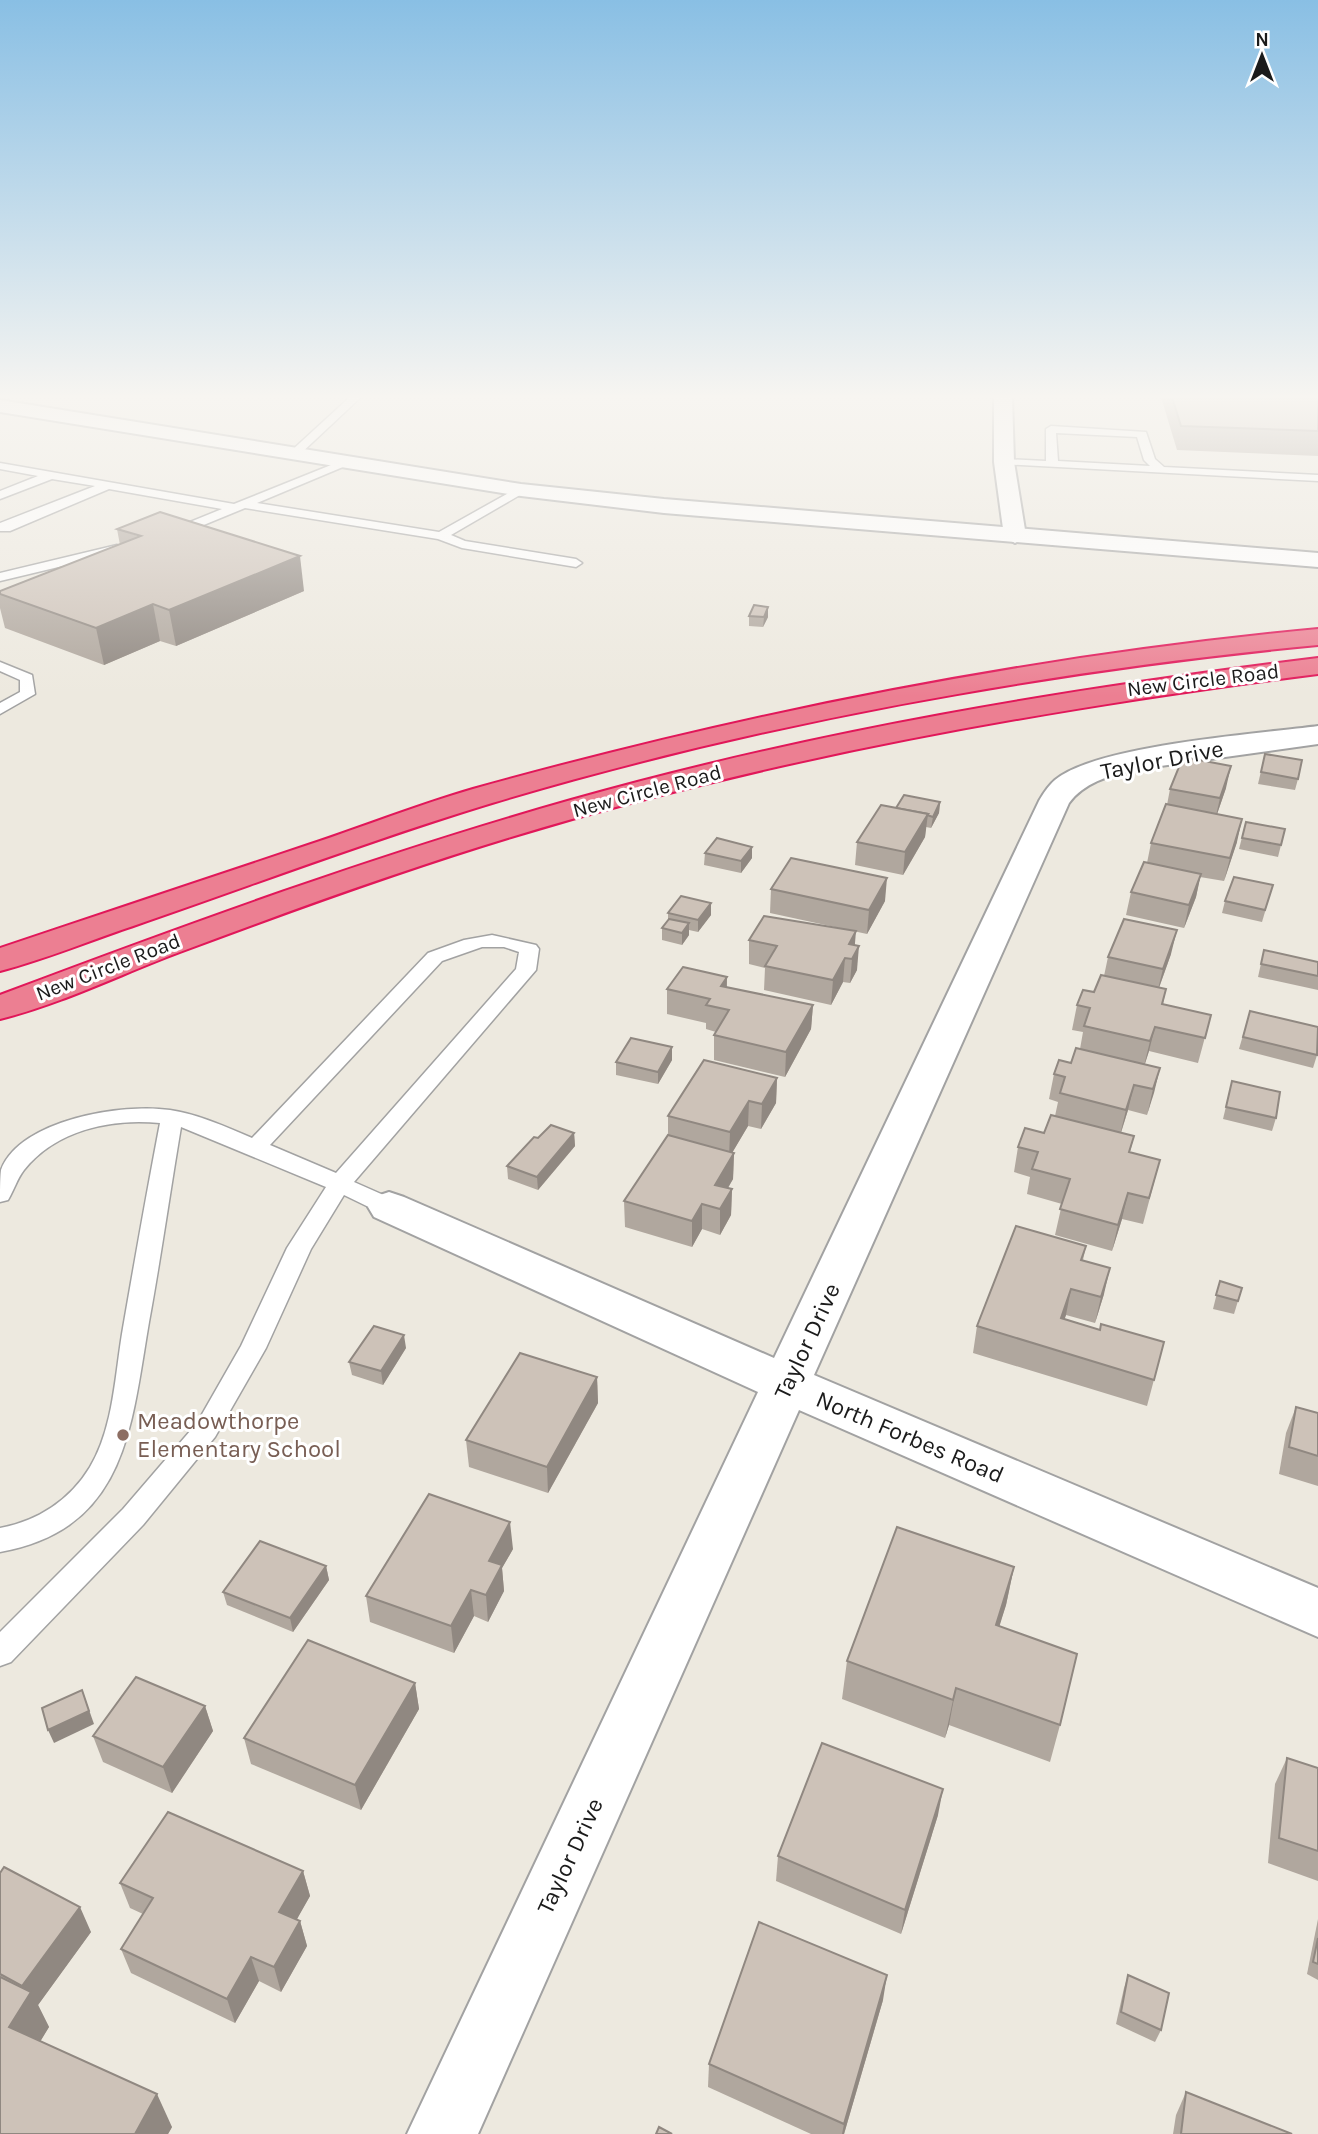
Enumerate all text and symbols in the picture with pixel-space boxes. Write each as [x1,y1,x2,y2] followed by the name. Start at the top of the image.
[1227,21,1297,91] north arrow
[1255,29,1269,51] text: N
[1126,659,1280,701] street label: New Circle Road
[1098,734,1226,786] street label: Taylor Drive
[570,760,724,822] street label: New Circle Road
[32,928,184,1006] street label: New Circle Road
[768,1279,846,1403] street label: Taylor Drive
[812,1385,1008,1489] street label: North Forbes Road
[137,1407,341,1463] place label: Meadowthorpe Elementary School
[115,1427,131,1443] marker: Meadowthorpe Elementary School
[531,1794,609,1918] street label: Taylor Drive

